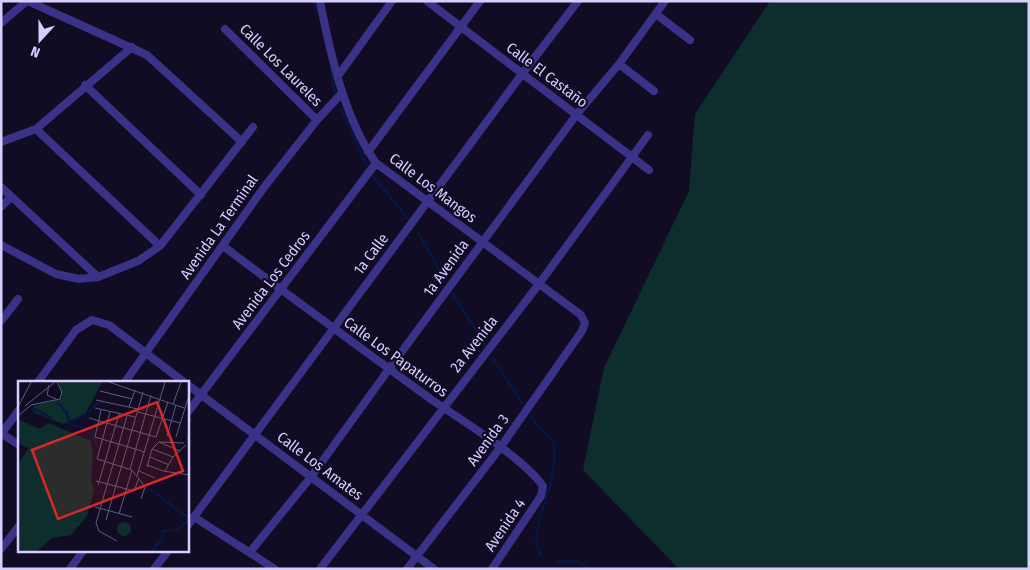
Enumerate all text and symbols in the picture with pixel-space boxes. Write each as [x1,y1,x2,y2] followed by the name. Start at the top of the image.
[15,15,65,65] north arrow
[236,20,326,110] street label: Calle Los Laureles
[503,39,591,111] street label: Calle El Castaño
[29,42,42,61] text: N
[386,149,480,227] street label: Calle Los Mangos
[176,171,262,283] street label: Avenida La Terminal
[228,227,314,333] street label: Avenida Los Cedros
[350,230,392,278] street label: 1a Calle
[419,236,473,300] street label: 1a Avenida
[446,312,502,376] street label: 2a Avenida
[340,313,452,401] street label: Calle Los Papaturros
[18,381,189,552] inset map
[463,411,513,469] street label: Avenida 3
[274,428,366,504] street label: Calle Los Amates
[481,495,529,555] street label: Avenida 4

